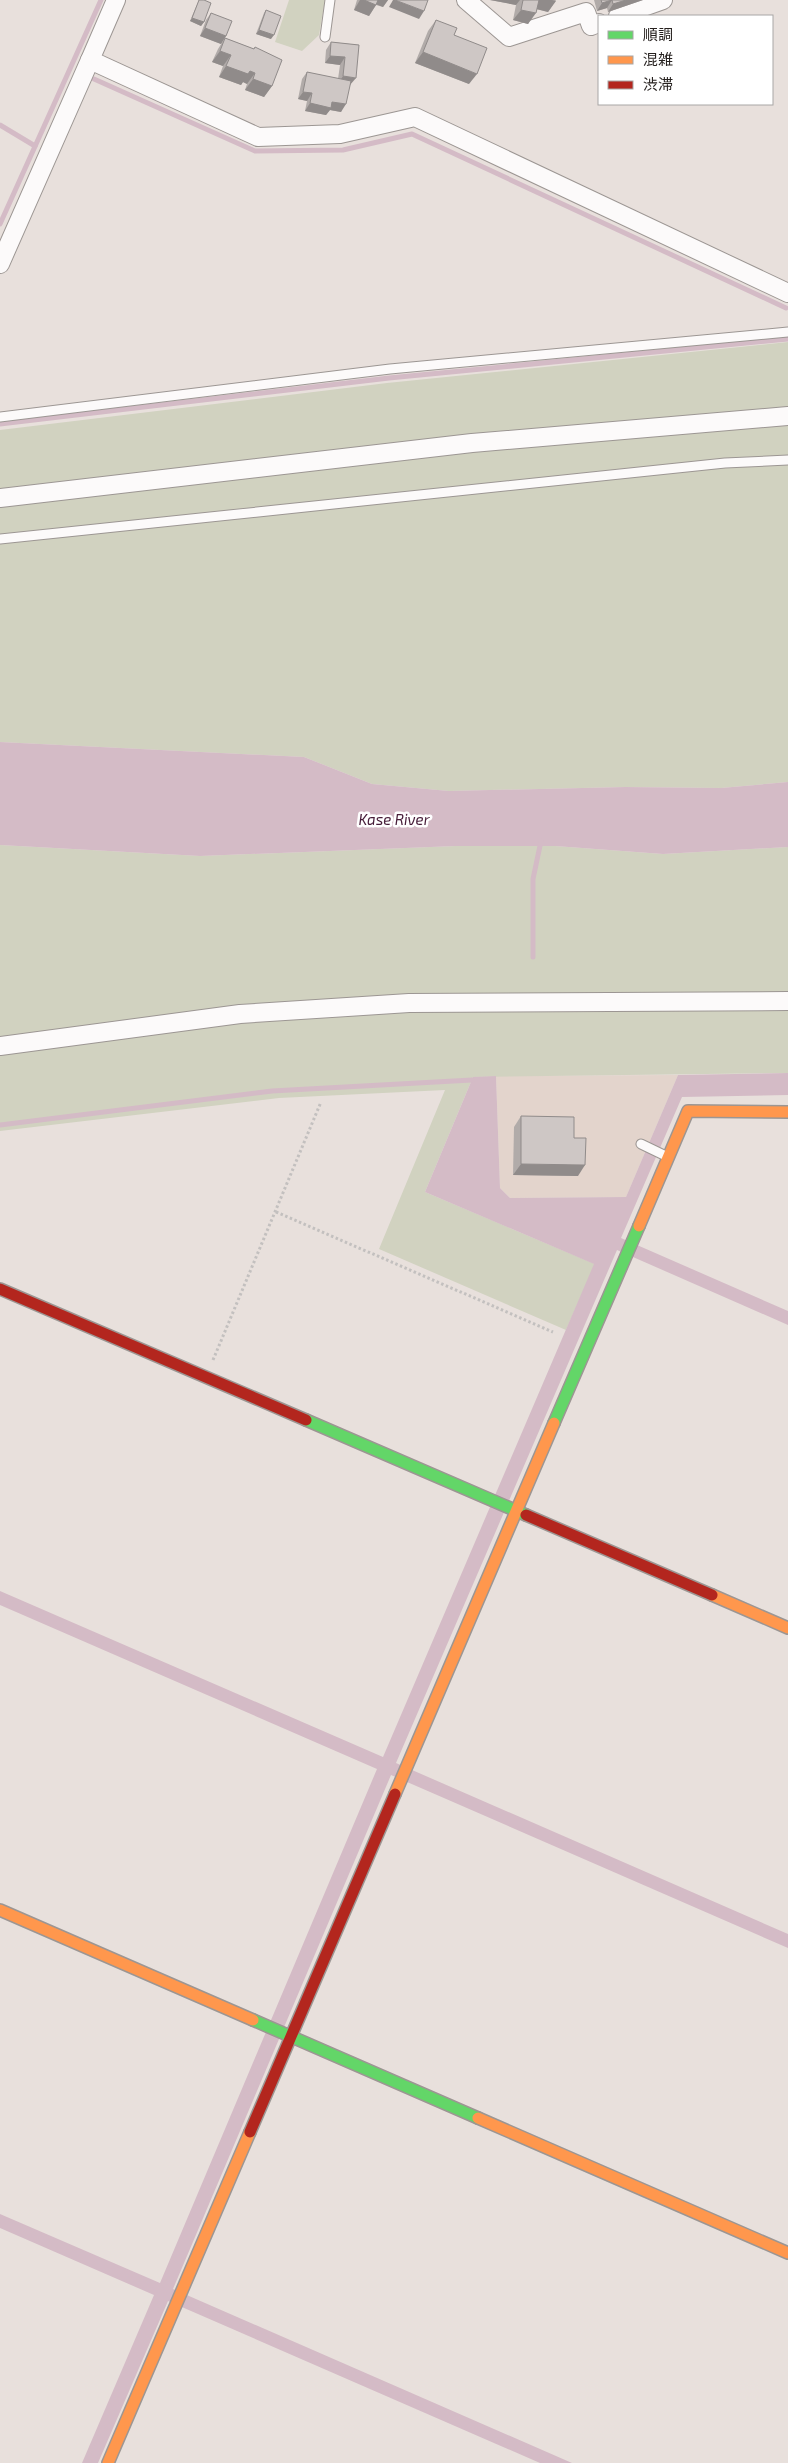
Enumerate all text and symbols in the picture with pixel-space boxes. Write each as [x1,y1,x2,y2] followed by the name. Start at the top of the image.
[598,15,773,105] legend
[643,25,673,43] text: 順調
[643,50,673,68] text: 混雑
[643,75,673,93] text: 渋滞
[358,810,431,828] water label: Kase River

